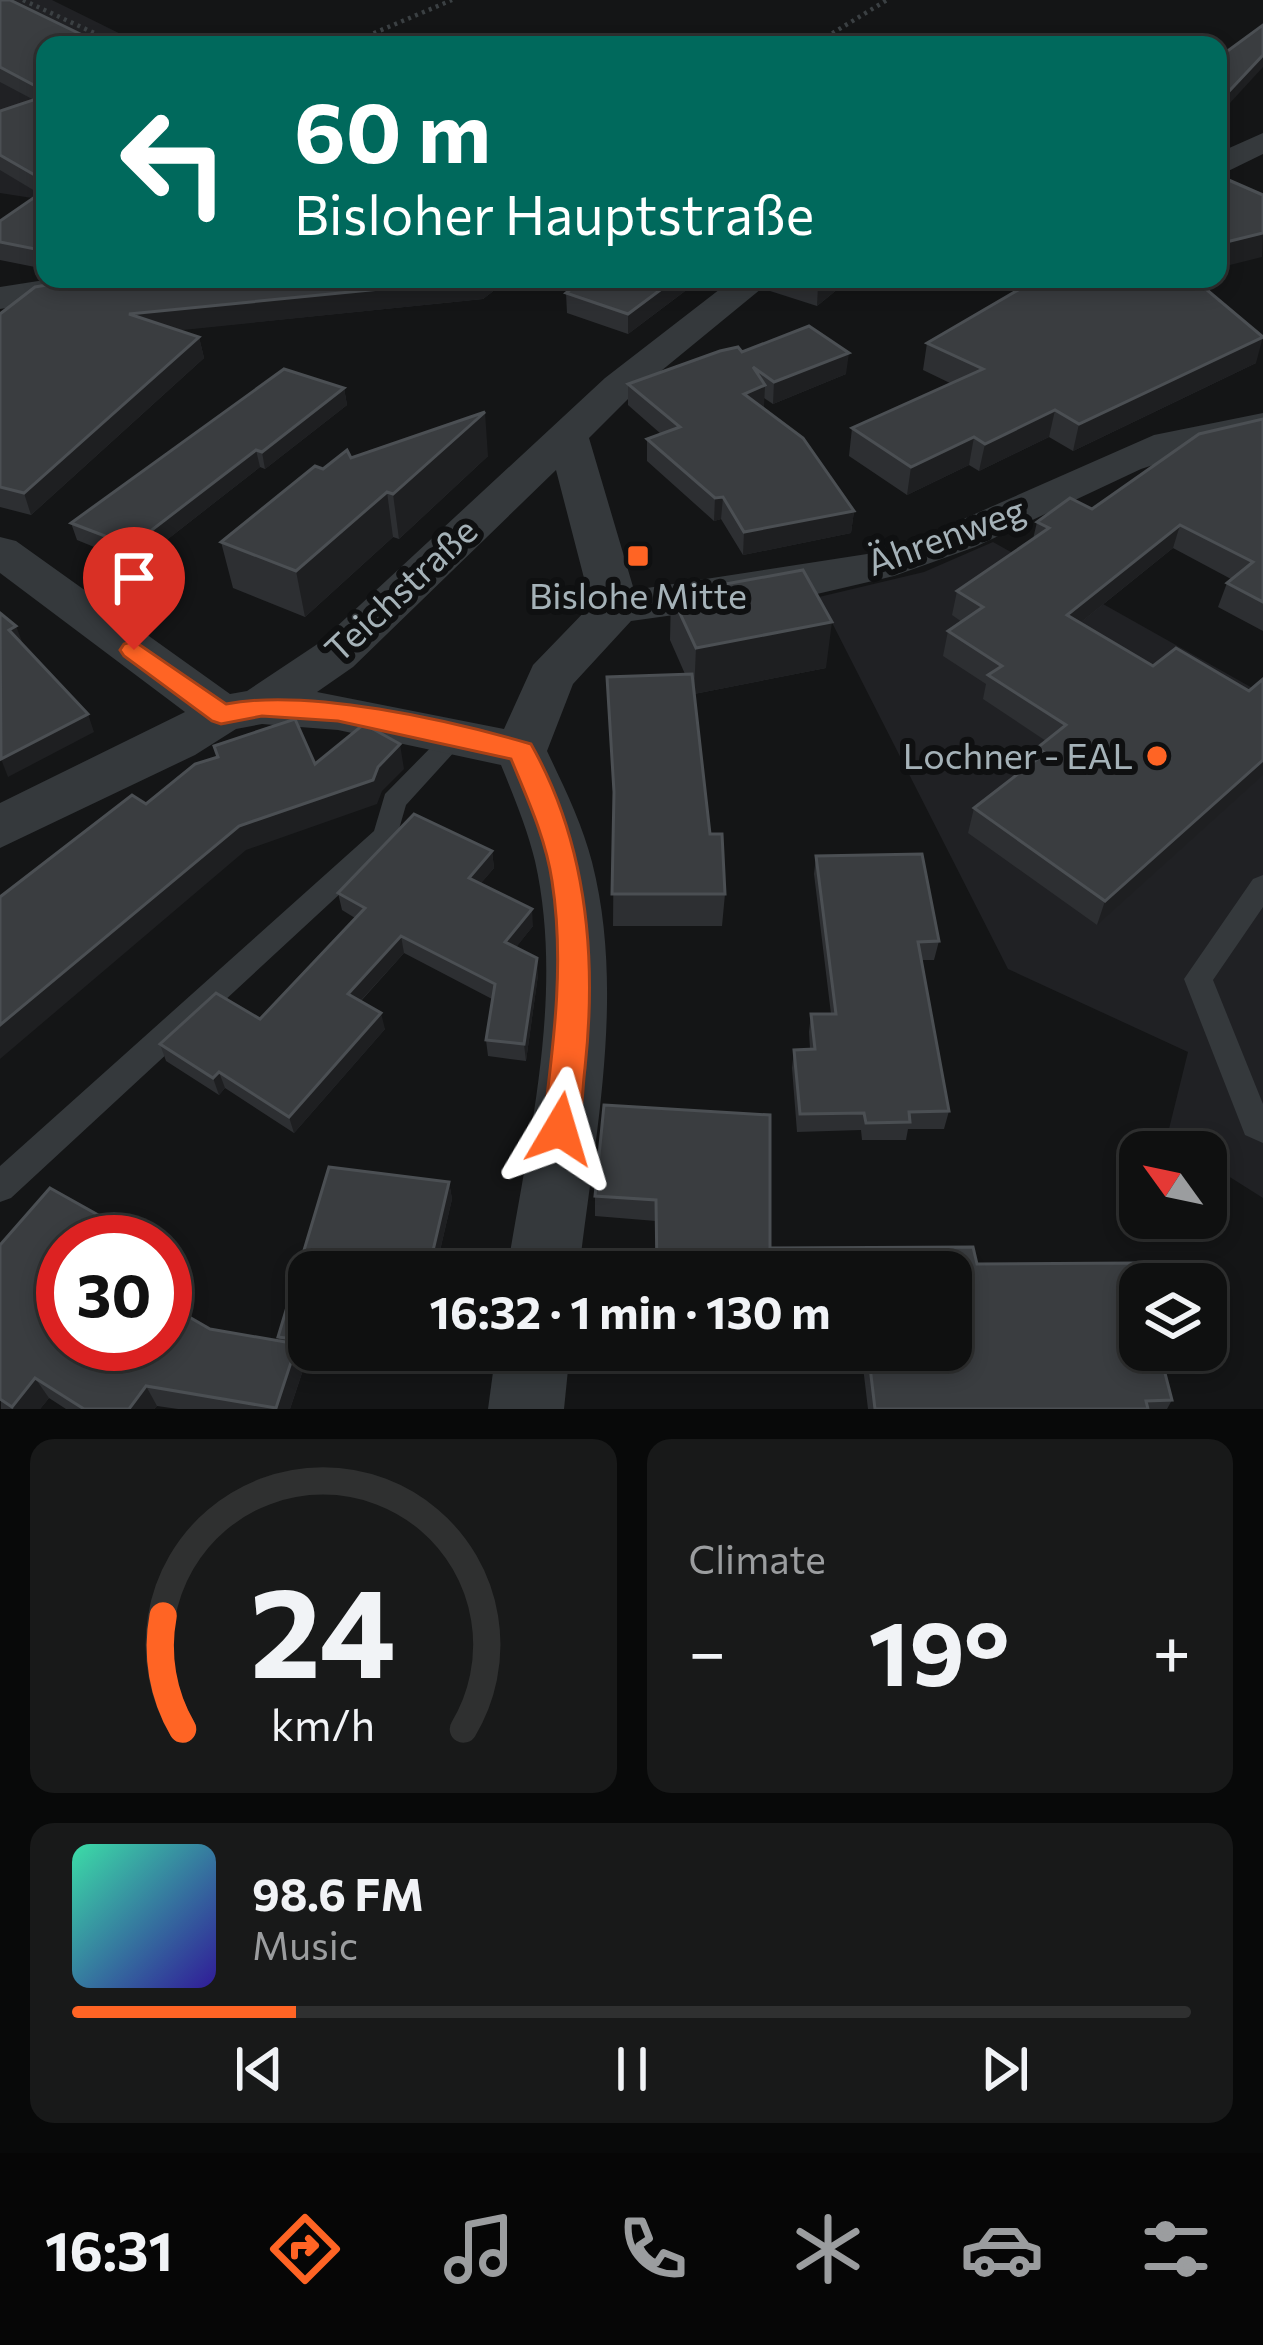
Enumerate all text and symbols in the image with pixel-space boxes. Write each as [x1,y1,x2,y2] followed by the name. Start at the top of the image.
[294,78,491,180] text: 60 m
[96,84,252,240] icon: left
[294,180,814,246] text: Bisloher Hauptstraße
[860,485,1030,583] street label: Ährenweg
[315,507,485,670] street label: Teichstraße
[83,527,185,650] pin
[625,543,651,569] marker: Bislohe Mitte
[101,545,167,611] icon: arrive
[529,572,747,616] place label: Bislohe Mitte
[903,732,1133,776] place label: Lochner - EAL
[1144,743,1170,769] marker: Lochner - EAL
[497,1066,623,1192] position arrow
[1119,1131,1227,1239] north arrow
[1119,1131,1227,1371] map controls
[36,1215,192,1371] speed limit sign: 30
[1119,1263,1227,1371] button: layers
[430,1283,830,1338] text: 16:32 · 1 min · 130 m
[689,1534,826,1582] text: Climate
[250,1551,396,1704] text: 24
[868,1594,1010,1705] text: 19°
[689,1609,726,1690] text: −
[1152,1609,1191,1690] text: +
[271,1697,375,1750] text: km/h
[252,1865,424,1920] text: 98.6 FM
[252,1920,358,1968] text: Music
[226,2036,292,2102] icon: previous
[599,2036,665,2102] icon: pause
[972,2036,1038,2102] icon: next
[263,2207,347,2291] icon: directions
[437,2207,521,2291] icon: music
[611,2207,695,2291] icon: phone
[786,2207,870,2291] icon: climate
[960,2207,1044,2291] icon: car
[1134,2207,1218,2291] icon: filters
[45,2216,173,2282] text: 16:31

